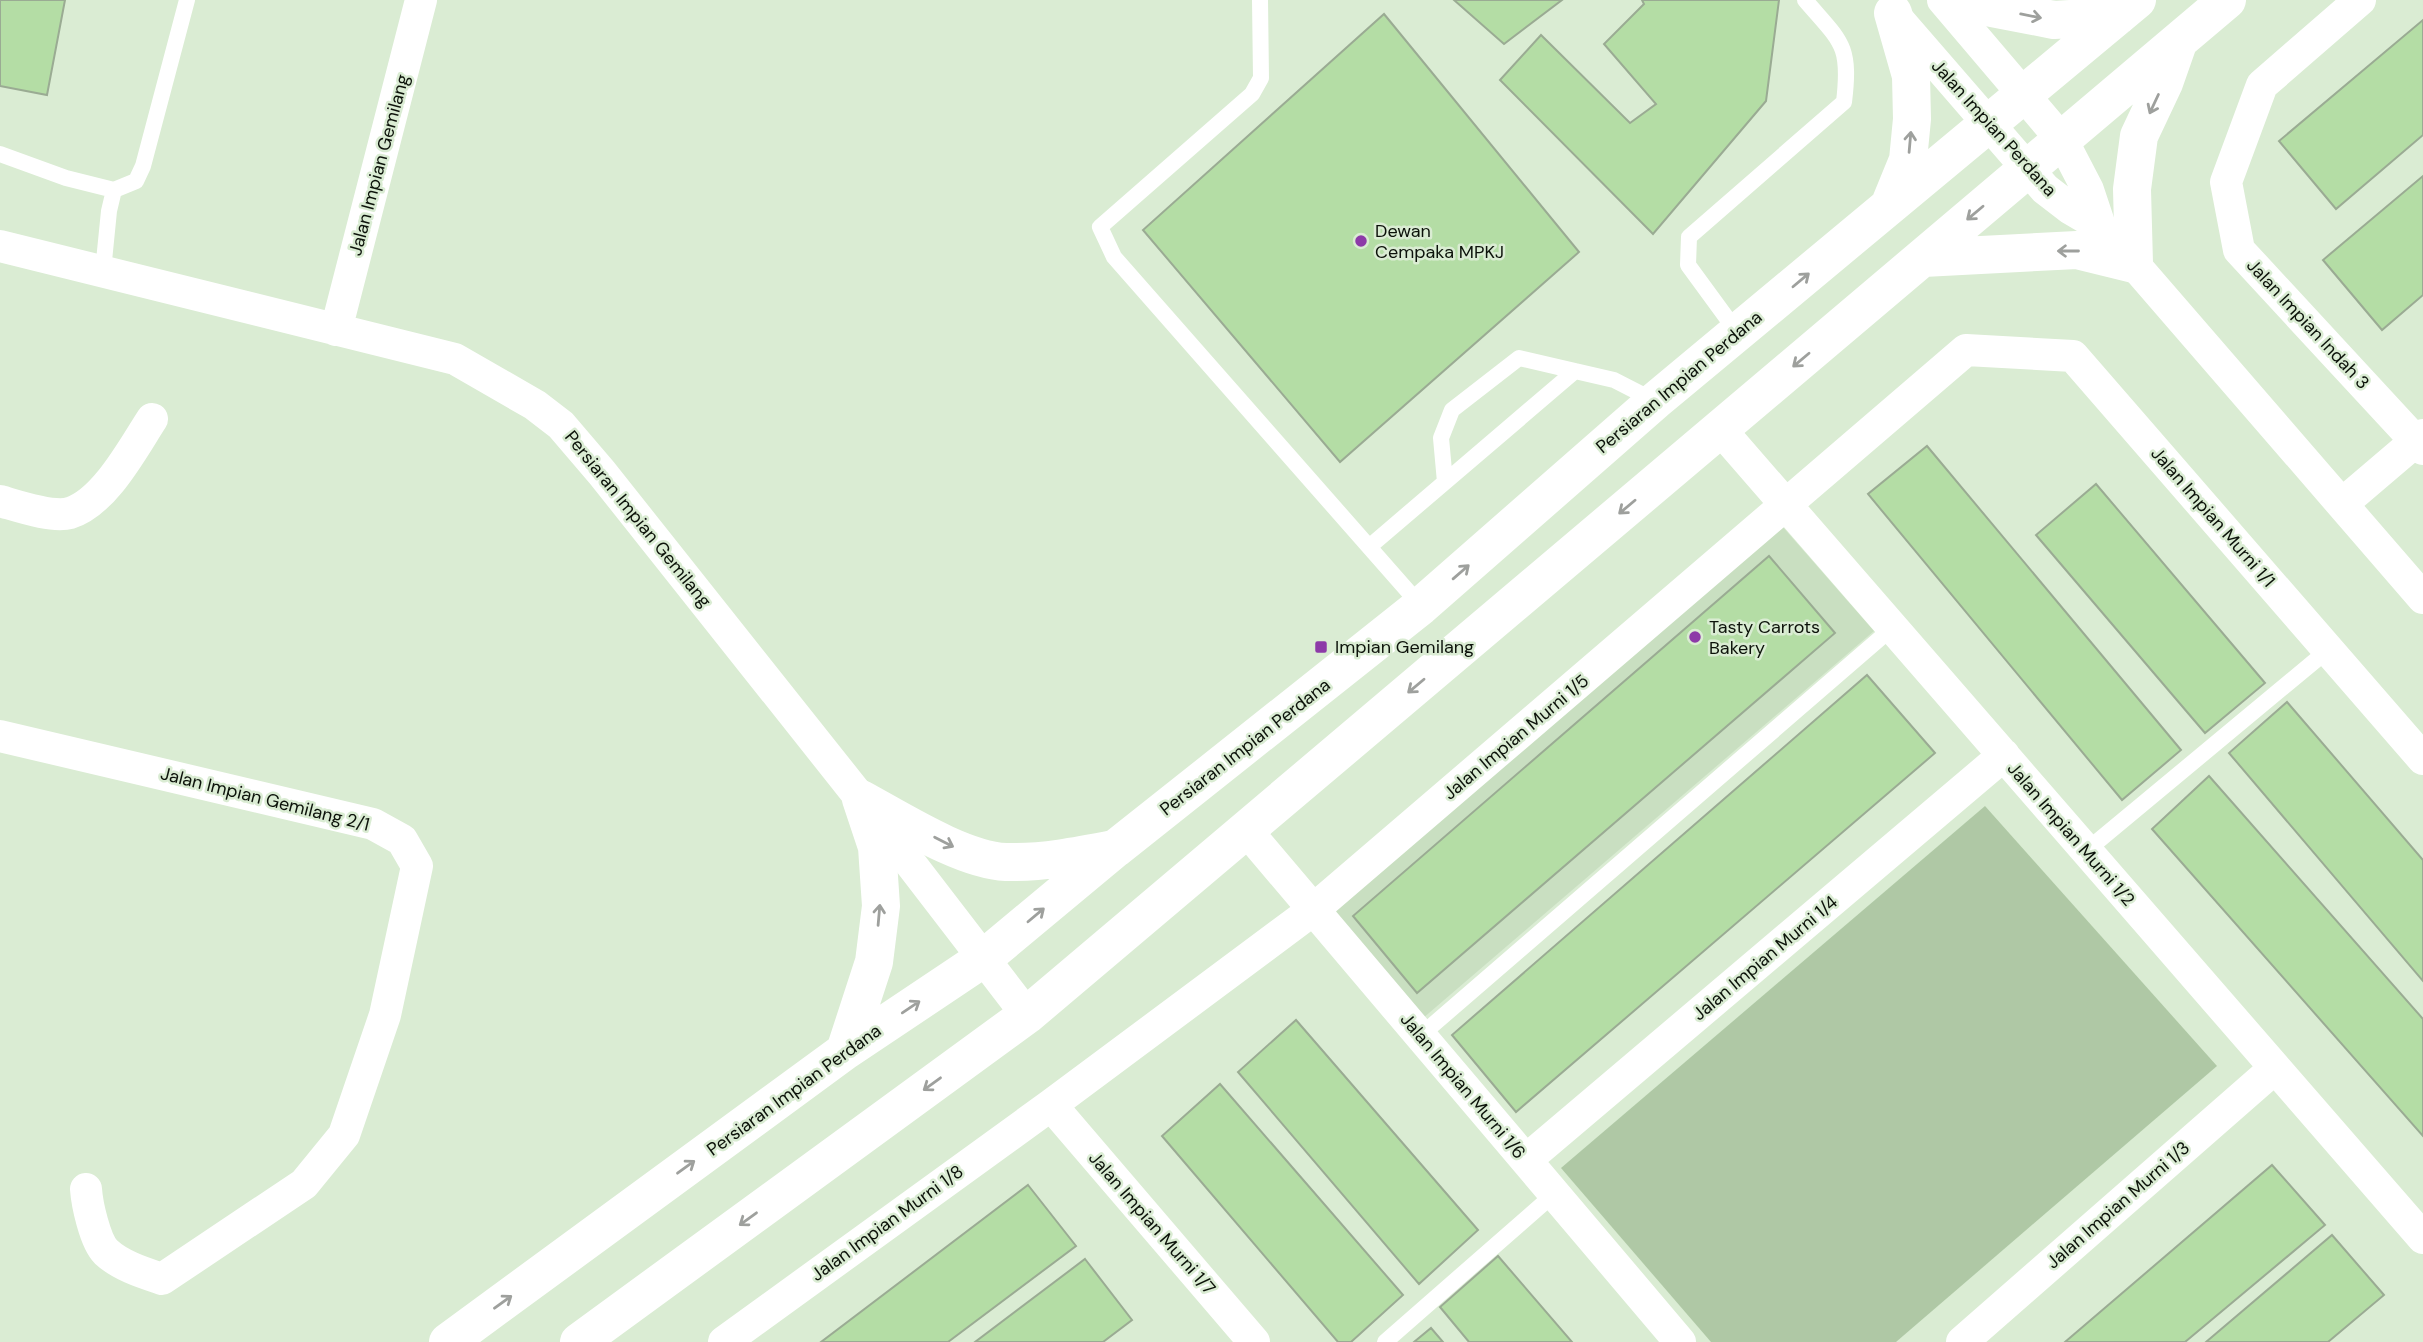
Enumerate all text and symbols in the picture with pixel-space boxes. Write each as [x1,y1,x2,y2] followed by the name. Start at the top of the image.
[2019,9,2042,23] one-way arrow
[1926,55,2062,201] street label: Jalan Impian Perdana
[343,72,415,258] street label: Jalan Impian Gemilang
[2147,93,2160,114] one-way arrow
[1904,131,1917,154] one-way arrow
[1966,206,1984,221] one-way arrow
[1375,219,1504,264] place label: Dewan Cempaka MPKJ
[1353,233,1369,249] marker: Dewan Cempaka MPKJ
[2056,244,2079,258] one-way arrow
[2241,254,2375,394] street label: Jalan Impian Indah 3
[1791,272,1809,288] one-way arrow
[1591,305,1767,459] street label: Persiaran Impian Perdana
[1792,352,1810,368] one-way arrow
[559,426,717,612] street label: Persiaran Impian Gemilang
[2145,442,2281,592] street label: Jalan Impian Murni 1/1
[1619,499,1637,515] one-way arrow
[1452,563,1469,580] one-way arrow
[1709,615,1820,660] place label: Tasty Carrots Bakery
[1687,629,1703,645] marker: Tasty Carrots Bakery
[1335,635,1474,659] place label: Impian Gemilang
[1313,639,1329,655] marker: Impian Gemilang
[1438,669,1594,805] street label: Jalan Impian Murni 1/5
[1155,673,1335,821] street label: Persiaran Impian Perdana
[1408,678,1426,694] one-way arrow
[2002,757,2140,911] street label: Jalan Impian Murni 1/2
[158,761,372,837] street label: Jalan Impian Gemilang 2/1
[933,836,954,849] one-way arrow
[1687,890,1843,1026] street label: Jalan Impian Murni 1/4
[873,904,886,926] one-way arrow
[1027,907,1045,923] one-way arrow
[901,1000,921,1014] one-way arrow
[1395,1008,1531,1164] street label: Jalan Impian Murni 1/6
[702,1019,886,1161] street label: Persiaran Impian Perdana
[923,1077,942,1092] one-way arrow
[2041,1136,2195,1274] street label: Jalan Impian Murni 1/3
[1083,1146,1221,1300] street label: Jalan Impian Murni 1/7
[806,1159,968,1287] street label: Jalan Impian Murni 1/8
[676,1160,695,1175] one-way arrow
[739,1211,758,1226] one-way arrow
[493,1294,512,1309] one-way arrow

